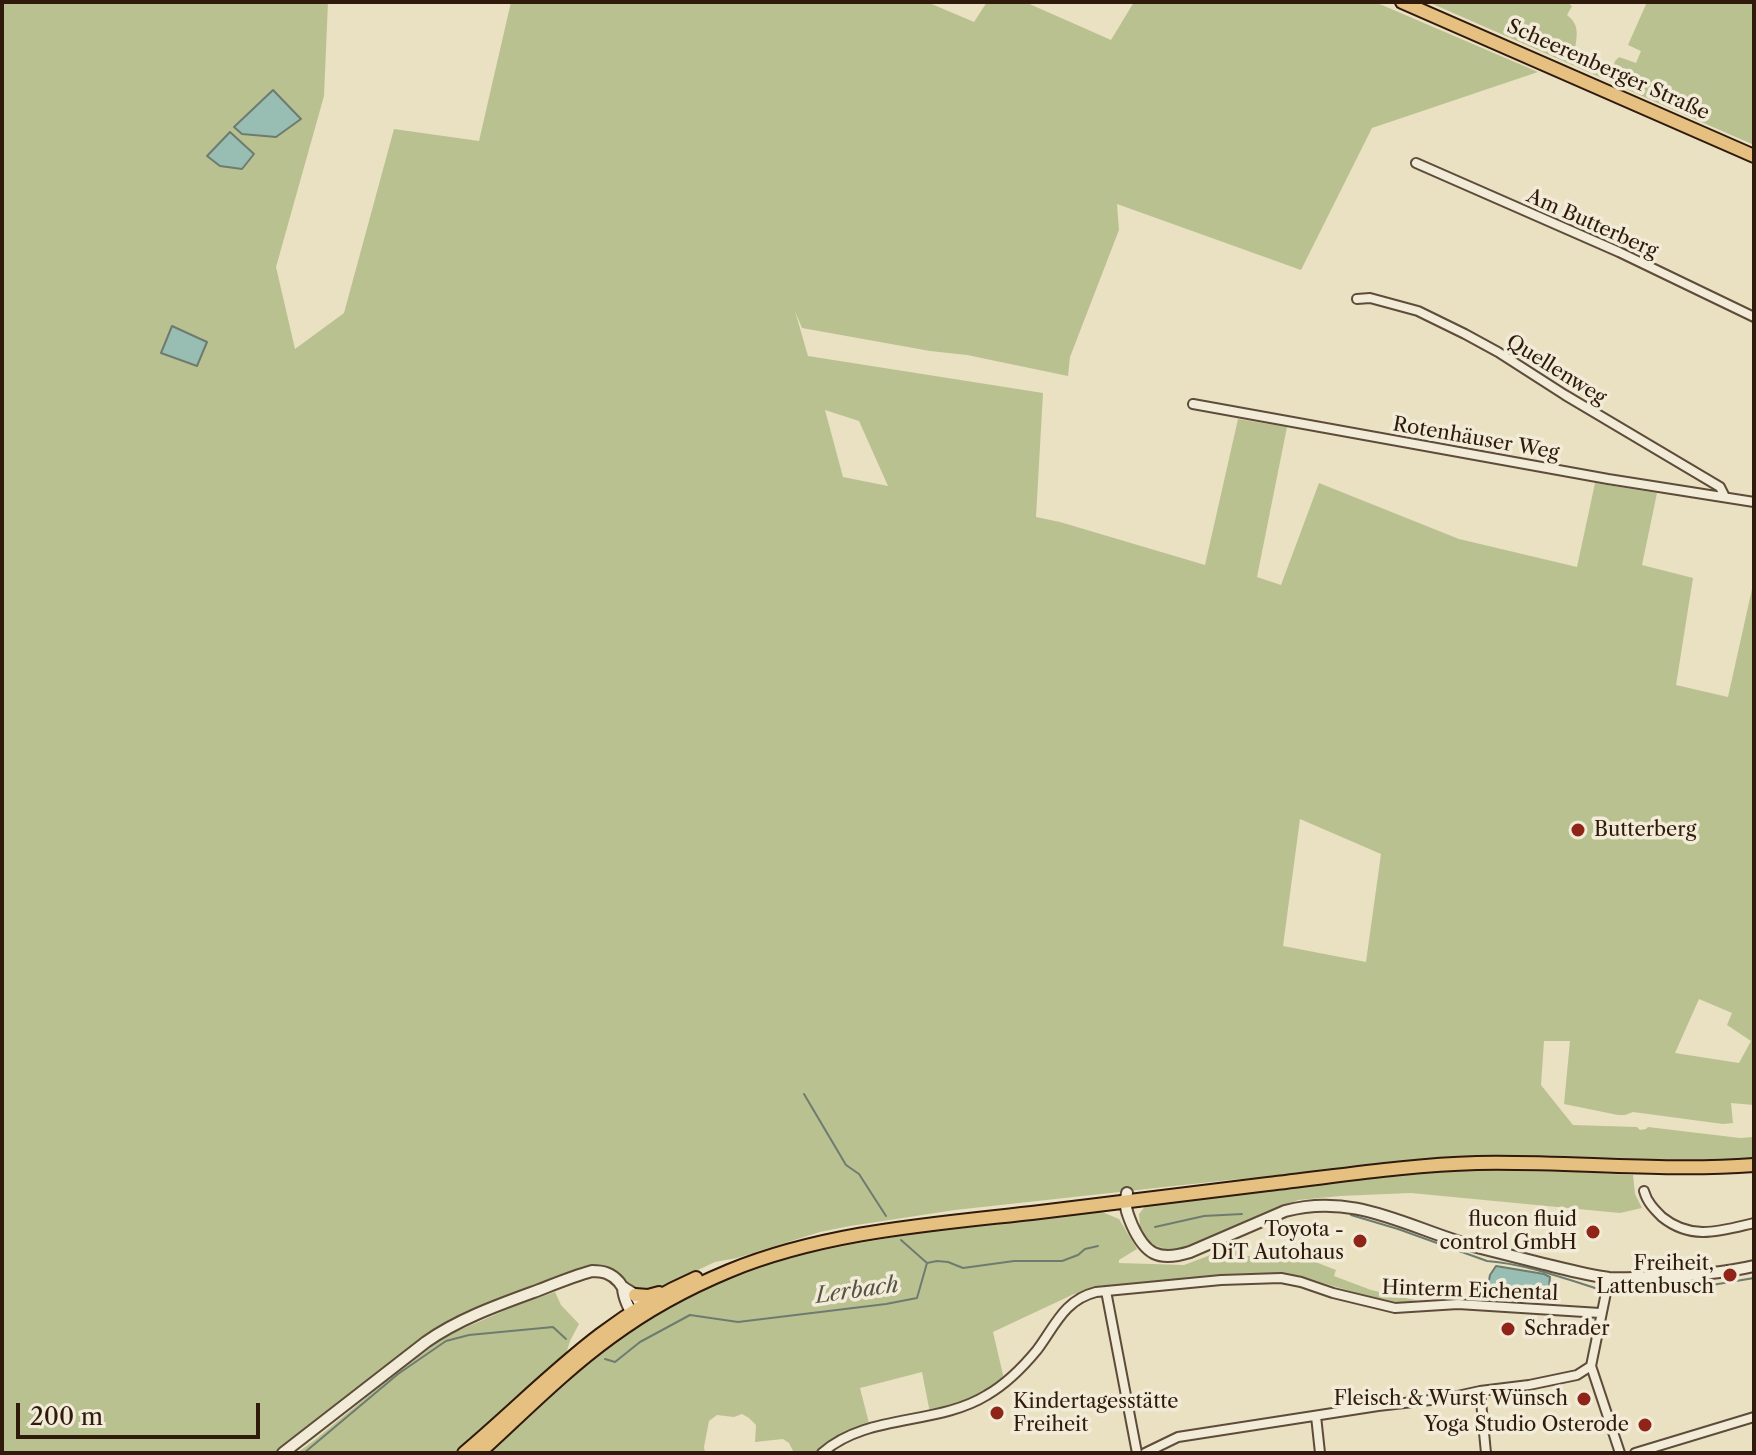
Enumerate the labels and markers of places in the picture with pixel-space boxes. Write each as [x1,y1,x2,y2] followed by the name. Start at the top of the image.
[1594,818,1696,842] place label: Butterberg
[1569,821,1587,839] marker: Butterberg
[1439,1208,1577,1255] place label: flucon fluid control GmbH
[1211,1218,1344,1265] place label: Toyota - DiT Autohaus
[1584,1223,1602,1241] marker: flucon fluid control GmbH
[1351,1232,1369,1250] marker: Toyota - DiT Autohaus
[1596,1252,1714,1299] place label: Freiheit, Lattenbusch
[1721,1266,1739,1284] marker: Freiheit, Lattenbusch
[1524,1317,1610,1341] place label: Schrader
[1499,1320,1517,1338] marker: Schrader
[1334,1387,1568,1411] place label: Fleisch & Wurst Wünsch
[1013,1390,1179,1437] place label: Kindertagesstätte Freiheit
[1575,1390,1593,1408] marker: Fleisch & Wurst Wünsch
[988,1404,1006,1422] marker: Kindertagesstätte Freiheit
[1424,1413,1629,1437] place label: Yoga Studio Osterode
[1636,1416,1654,1434] marker: Yoga Studio Osterode

